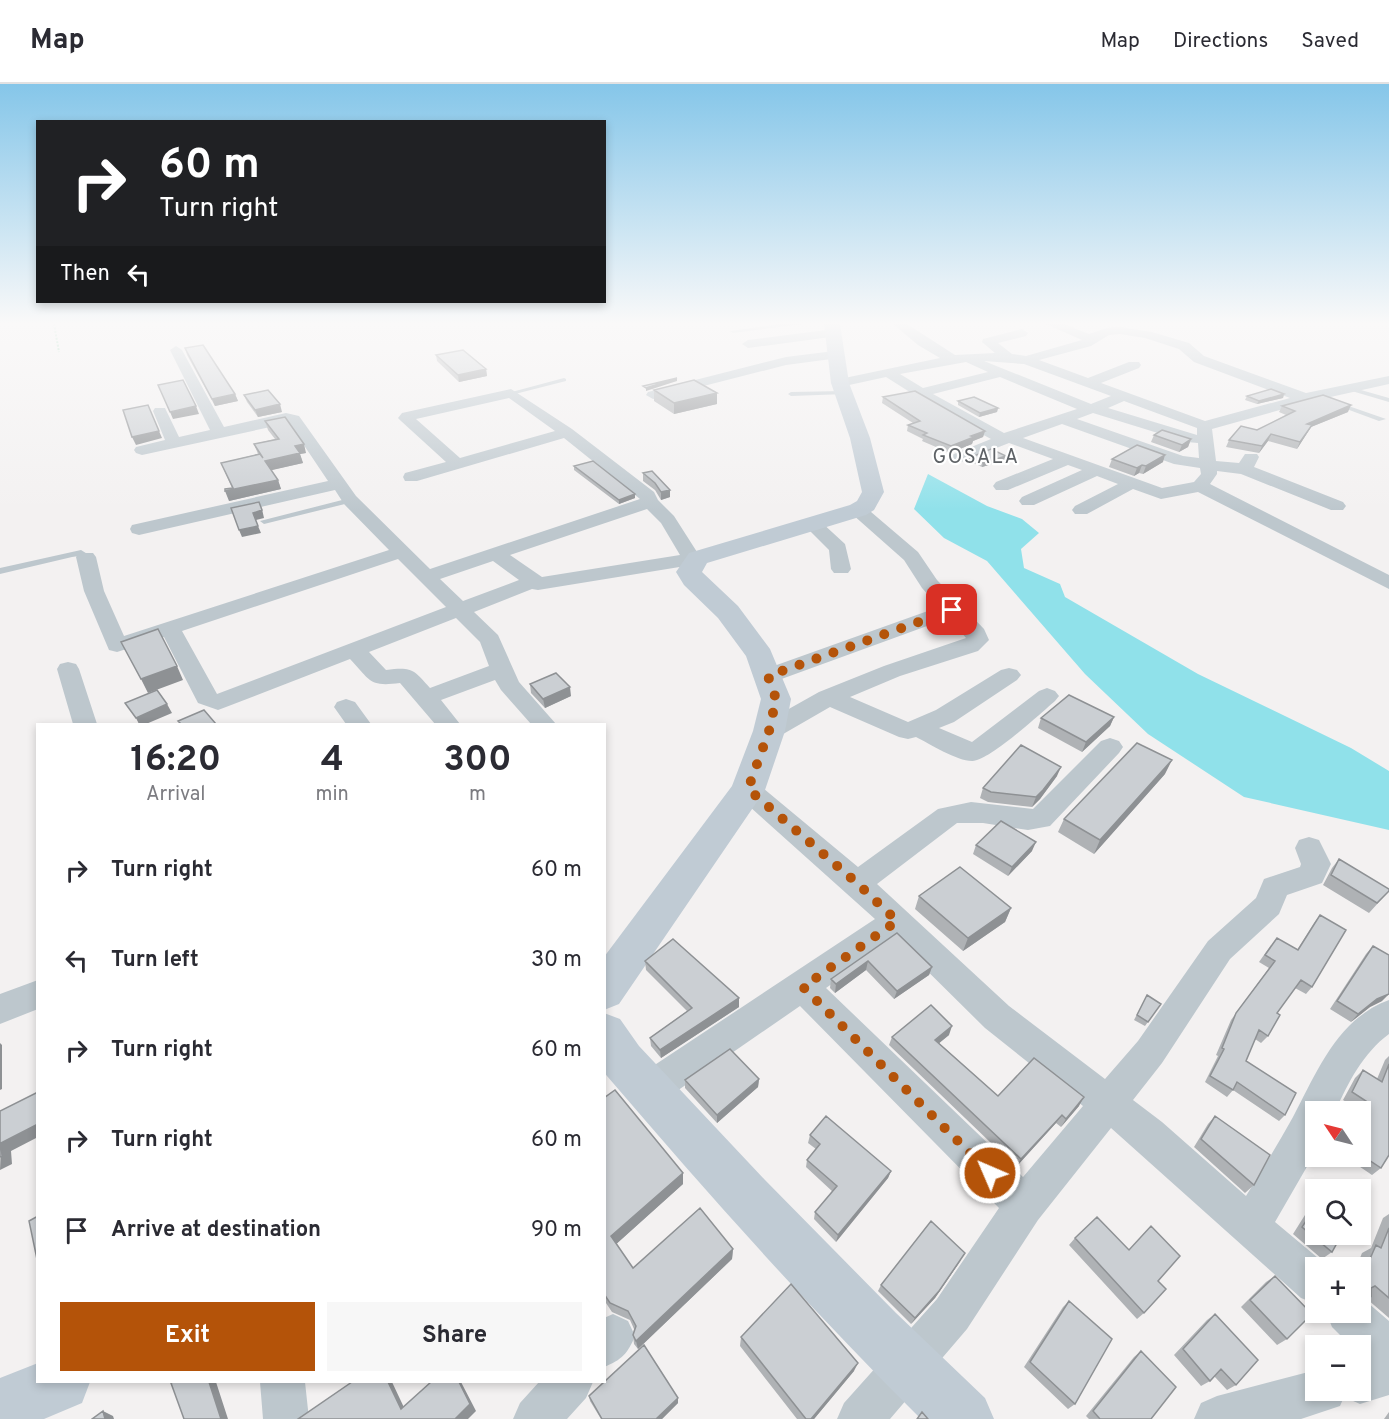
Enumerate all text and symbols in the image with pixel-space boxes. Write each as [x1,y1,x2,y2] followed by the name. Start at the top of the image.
[30,23,85,59] text: Map
[1100,28,1140,55] text: Map
[1173,28,1268,55] text: Directions
[1301,28,1359,55] text: Saved
[159,140,260,193] text: 60 m
[60,144,138,222] icon: right
[159,192,278,226] text: Turn right
[122,258,155,291] icon: left
[60,261,110,288] text: Then
[932,445,1020,471] district label: GOSALA
[926,584,977,635] pin
[935,593,968,626] icon: arrive
[130,738,221,784] text: 16:20
[321,738,344,784] text: 4
[443,738,512,784] text: 300
[146,782,206,808] text: Arrival
[316,782,349,808] text: min
[469,782,486,808] text: m
[60,854,93,887] icon: right
[111,857,213,884] text: Turn right
[531,857,582,884] text: 60 m
[60,944,93,977] icon: left
[111,947,199,974] text: Turn left
[531,947,582,974] text: 30 m
[60,1034,93,1067] icon: right
[111,1037,213,1064] text: Turn right
[531,1037,582,1064] text: 60 m
[1305,1101,1371,1167] north arrow
[1305,1101,1371,1401] map controls
[60,1124,93,1157] icon: right
[111,1127,213,1154] text: Turn right
[531,1127,582,1154] text: 60 m
[958,1141,1022,1205] position arrow
[1305,1179,1371,1245] button: search
[60,1214,93,1247] icon: arrive
[111,1217,321,1244] text: Arrive at destination
[531,1217,582,1244] text: 90 m
[1305,1257,1371,1323] button: +
[60,1302,315,1371] button: Exit
[327,1302,582,1371] button: Share
[1305,1335,1371,1401] button: −

